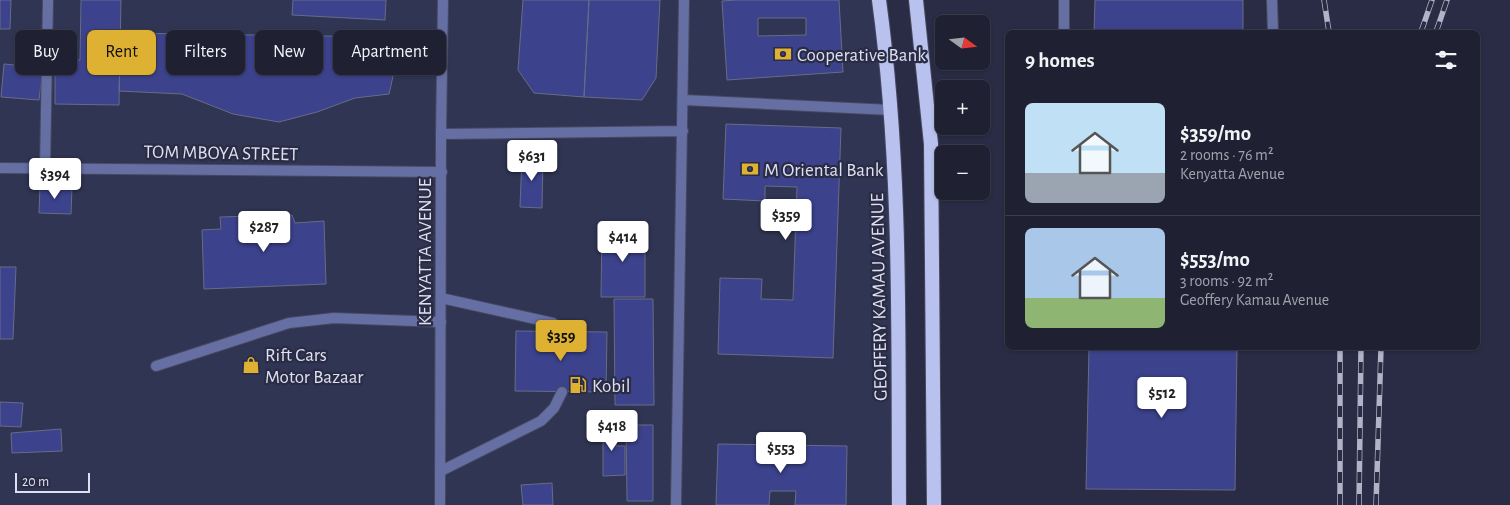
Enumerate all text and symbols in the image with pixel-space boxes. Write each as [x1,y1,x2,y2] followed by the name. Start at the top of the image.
[935,15,990,70] north arrow
[935,15,990,200] map controls
[15,30,77,75] chip: Buy
[87,30,156,75] chip: Rent
[166,30,245,75] chip: Filters
[255,30,323,75] chip: New
[333,30,446,75] chip: Apartment
[773,44,793,64] bank icon: Cooperative Bank
[797,46,926,65] place label: Cooperative Bank
[1432,46,1460,74] icon: filters
[1025,50,1095,71] text: 9 homes
[935,80,990,135] button: +
[1065,123,1125,183] icon: home
[1180,123,1251,144] text: $359/mo
[502,140,562,182] pin: $631
[143,143,299,164] street label: TOM MBOYA STREET
[935,145,990,200] button: −
[1180,147,1274,163] text: 2 rooms · 76 m²
[518,148,546,164] text: $631
[25,158,85,200] pin: $394
[740,159,760,179] bank icon: M Oriental Bank
[764,161,884,180] place label: M Oriental Bank
[40,166,70,182] text: $394
[1180,166,1285,182] text: Kenyatta Avenue
[416,178,435,326] street label: KENYATTA AVENUE
[868,193,891,401] street label: GEOFFERY KAMAU AVENUE
[756,198,816,241] pin: $359
[772,207,800,223] text: $359
[234,210,294,253] pin: $287
[249,219,279,235] text: $287
[593,220,653,263] pin: $414
[608,229,638,245] text: $414
[1065,248,1125,308] icon: home
[1180,249,1250,270] text: $553/mo
[1180,273,1273,289] text: 3 rooms · 92 m²
[1180,292,1329,308] text: Geoffery Kamau Avenue
[531,320,591,362] pin: $359
[547,328,575,344] text: $359
[265,346,363,387] place label: Rift Cars Motor Bazaar
[241,355,261,375] shop icon: Rift Cars Motor Bazaar
[568,375,588,395] fuel station icon: Kobil
[1132,376,1192,419] pin: $512
[592,377,630,396] place label: Kobil
[1148,385,1176,401] text: $512
[582,410,642,452] pin: $418
[598,418,626,434] text: $418
[751,432,811,474] pin: $553
[767,440,795,456] text: $553
[15,470,90,493] scale bar
[22,475,49,489] text: 20 m

